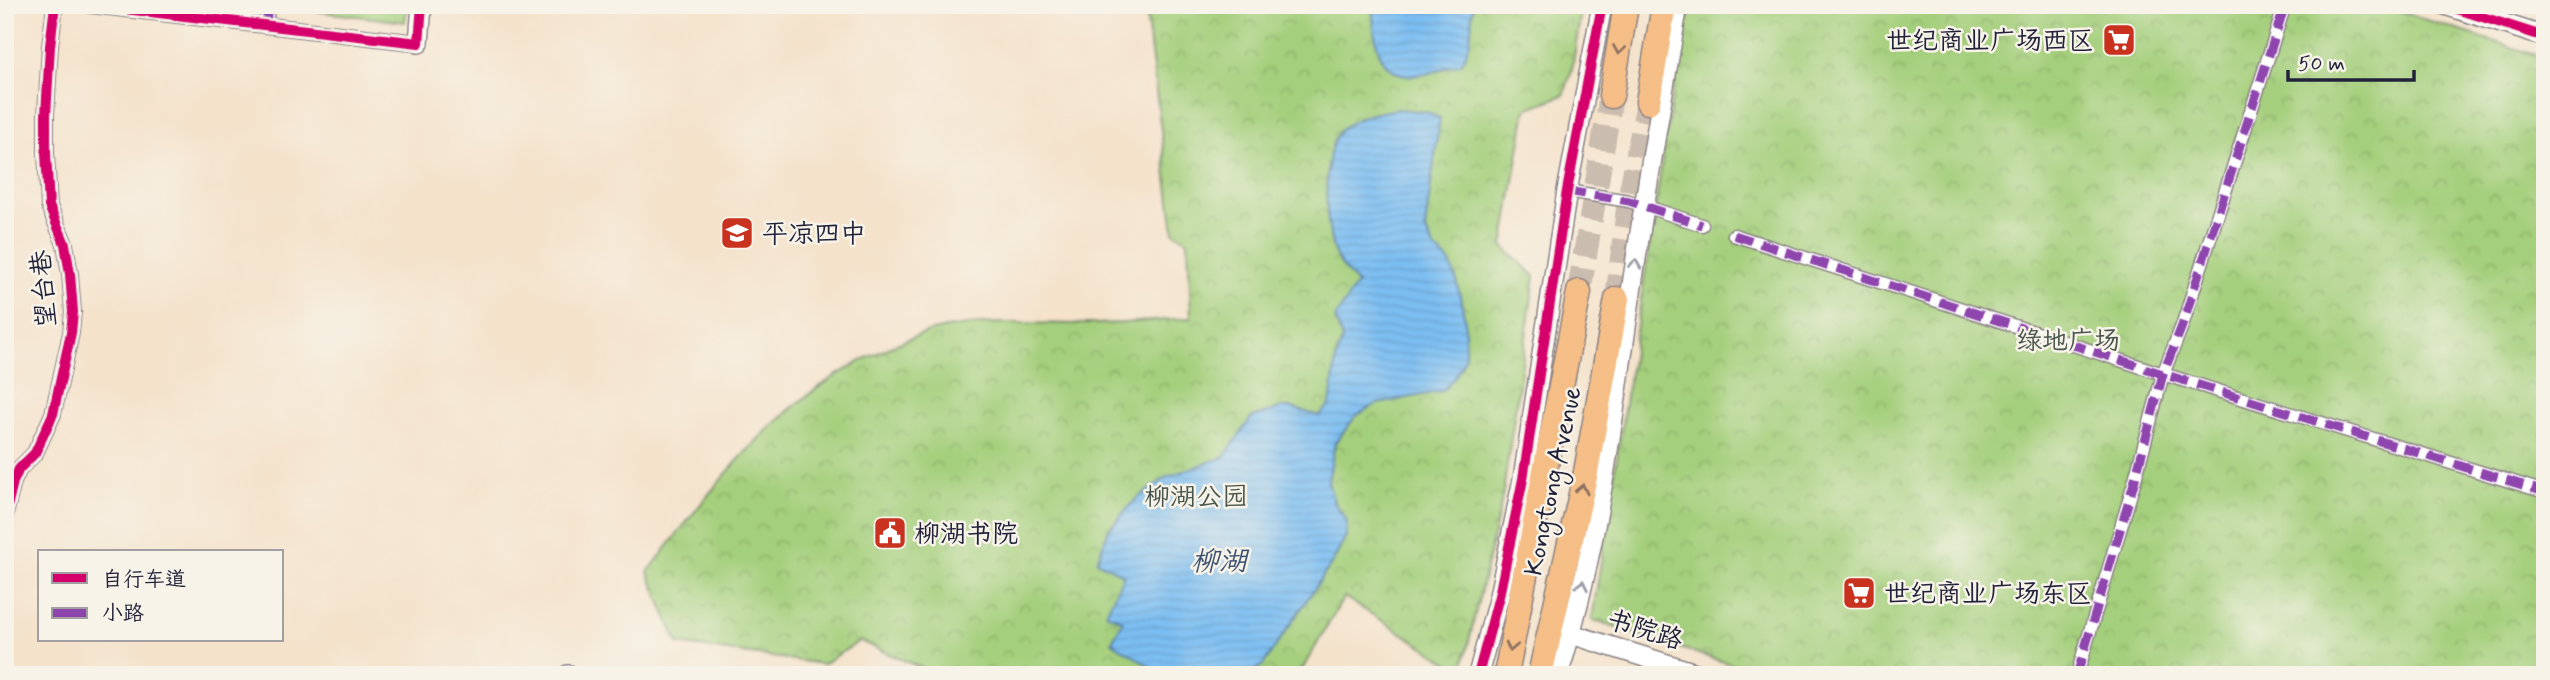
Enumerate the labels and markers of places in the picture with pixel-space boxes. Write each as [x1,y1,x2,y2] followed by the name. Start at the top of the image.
[2100,21,2138,59] supermarket icon: 世纪商业广场西区
[1886,25,2094,59] place label: 世纪商业广场西区
[718,214,756,252] school or university icon: 平凉四中
[762,218,866,252] place label: 平凉四中
[871,514,909,552] public building icon: 柳湖书院
[914,518,1018,552] place label: 柳湖书院
[1840,574,1878,612] supermarket icon: 世纪商业广场东区
[1884,578,2092,612] place label: 世纪商业广场东区

